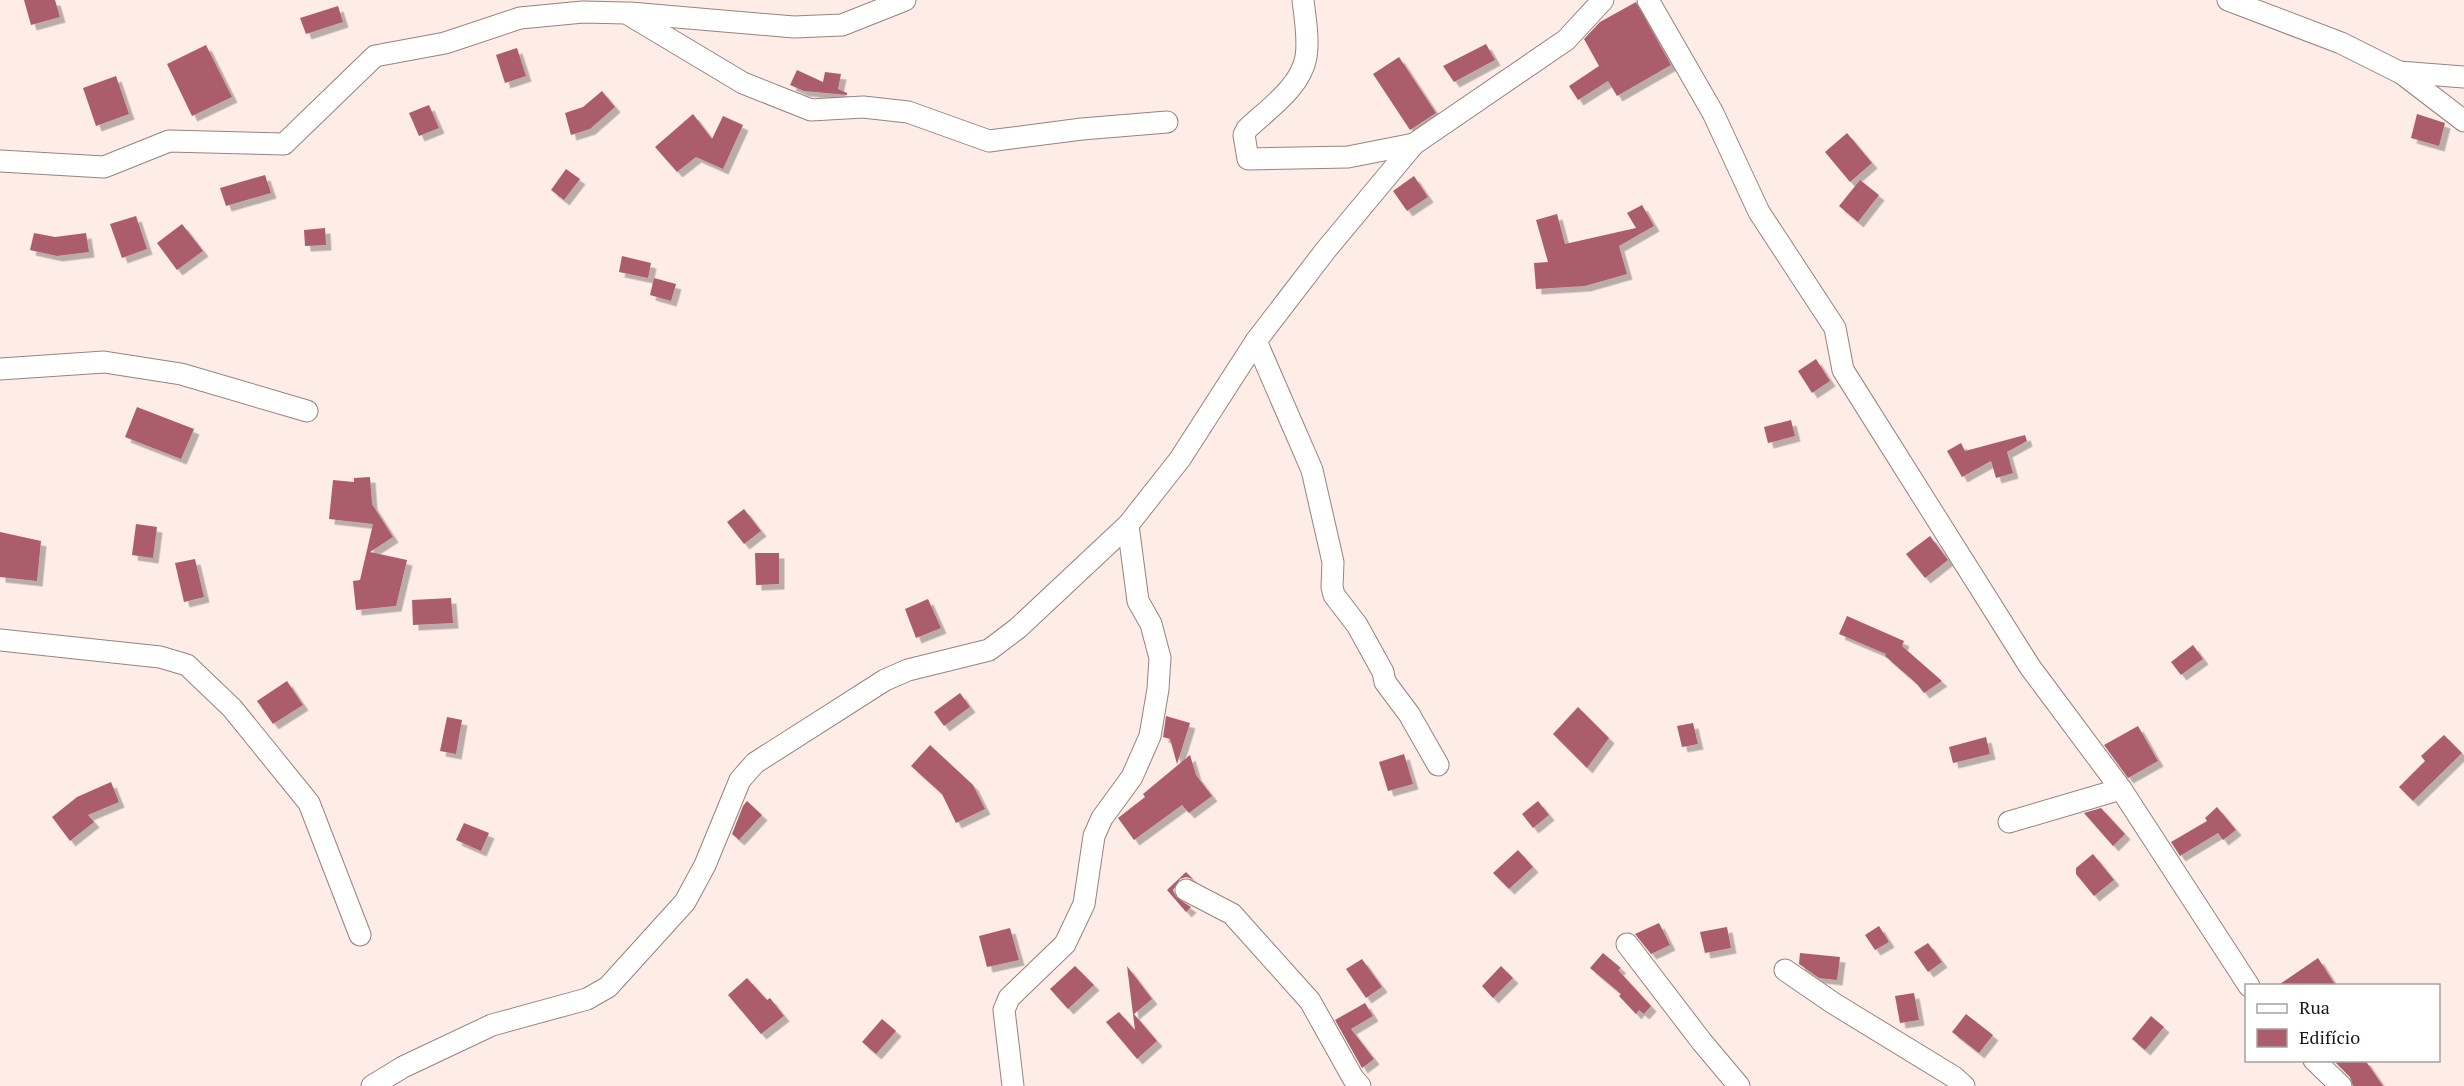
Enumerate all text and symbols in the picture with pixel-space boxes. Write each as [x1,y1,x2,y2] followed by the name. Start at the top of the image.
[2245,984,2440,1062] legend
[2299,995,2330,1019] text: Rua
[2299,1025,2360,1049] text: Edifício

